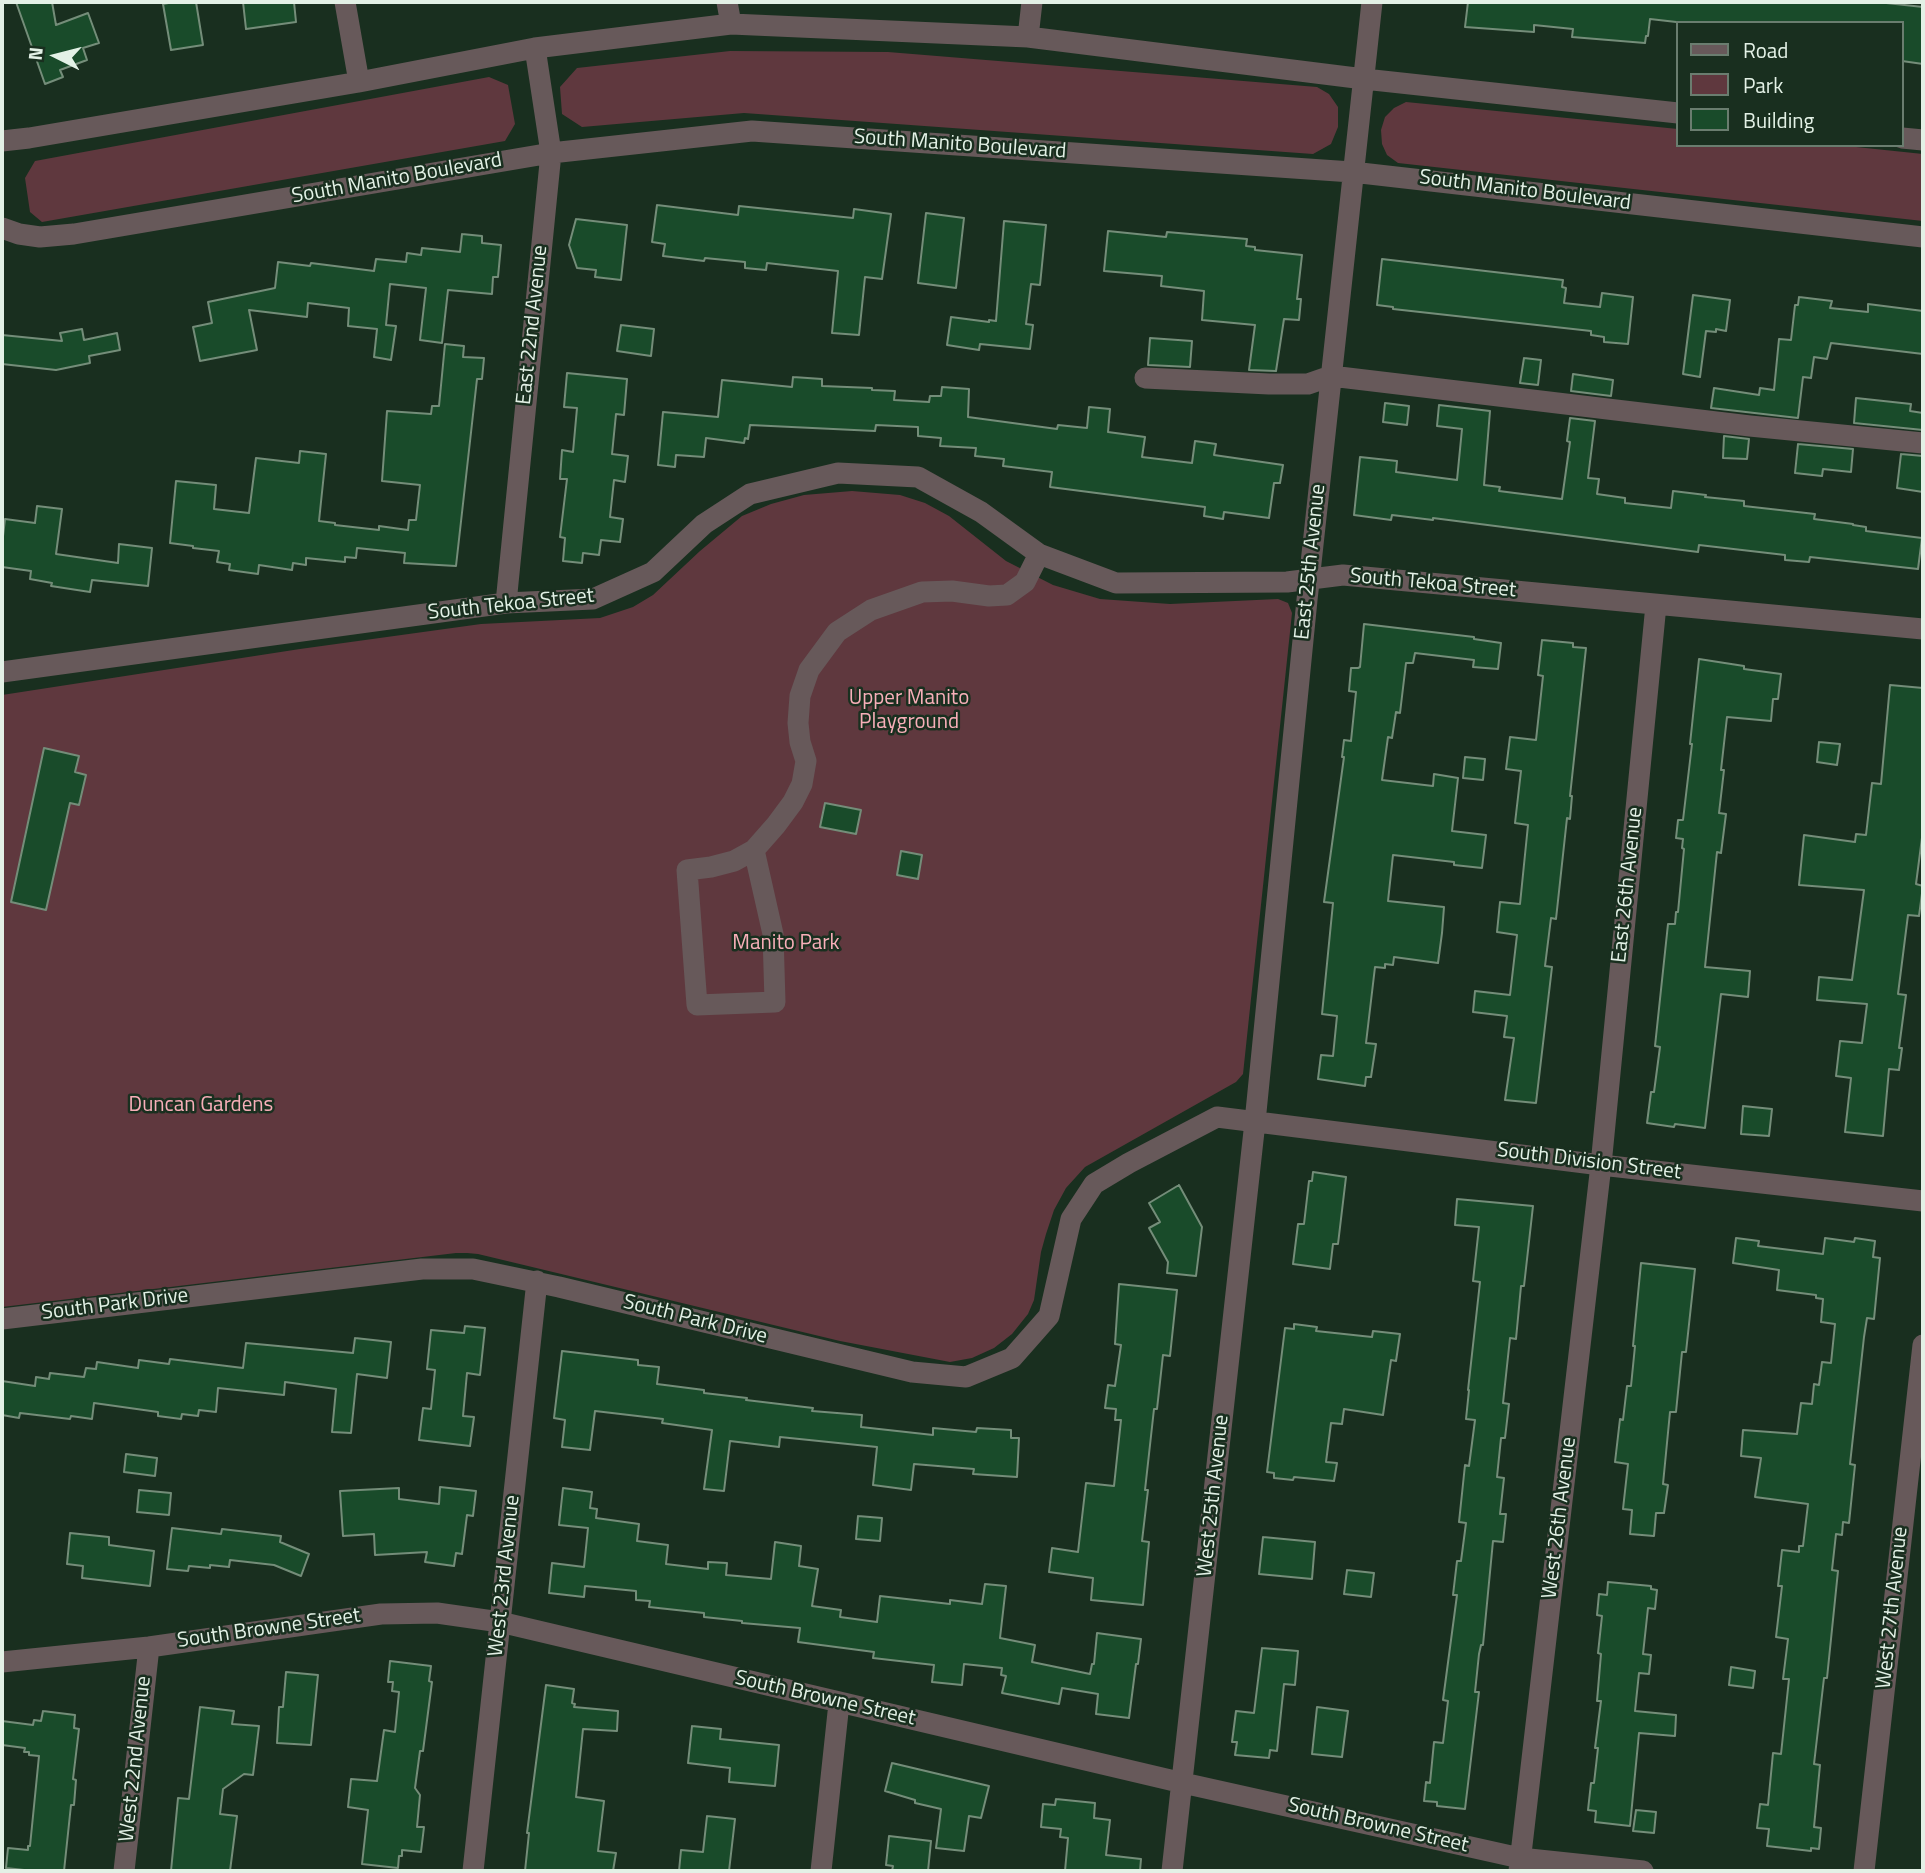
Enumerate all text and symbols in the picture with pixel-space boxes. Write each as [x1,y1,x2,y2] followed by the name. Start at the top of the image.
[21,21,91,91] north arrow
[1676,21,1904,147] legend
[1743,34,1788,66] text: Road
[20,46,50,62] text: N
[1743,69,1783,101] text: Park
[1743,104,1814,136] text: Building
[853,125,1067,165] street label: South Manito Boulevard
[290,148,504,210] street label: South Manito Boulevard
[1418,166,1632,216] street label: South Manito Boulevard
[512,244,554,406] street label: East 22nd Avenue
[1290,483,1332,641] street label: East 25th Avenue
[1349,564,1517,604] street label: South Tekoa Street
[427,584,595,626] street label: South Tekoa Street
[849,686,969,736] park label: Upper Manito Playground
[1607,806,1649,964] street label: East 26th Avenue
[732,931,840,957] park label: Manito Park
[129,1093,273,1119] park label: Duncan Gardens
[1496,1138,1682,1186] street label: South Division Street
[40,1283,190,1327] street label: South Park Drive
[620,1290,770,1350] street label: South Park Drive
[1193,1414,1235,1578] street label: West 25th Avenue
[1538,1436,1582,1600] street label: West 26th Avenue
[484,1494,526,1658] street label: West 23rd Avenue
[1872,1526,1914,1690] street label: West 27th Avenue
[176,1604,362,1654] street label: South Browne Street
[732,1666,918,1732] street label: South Browne Street
[115,1675,157,1843] street label: West 22nd Avenue
[1285,1793,1471,1859] street label: South Browne Street

